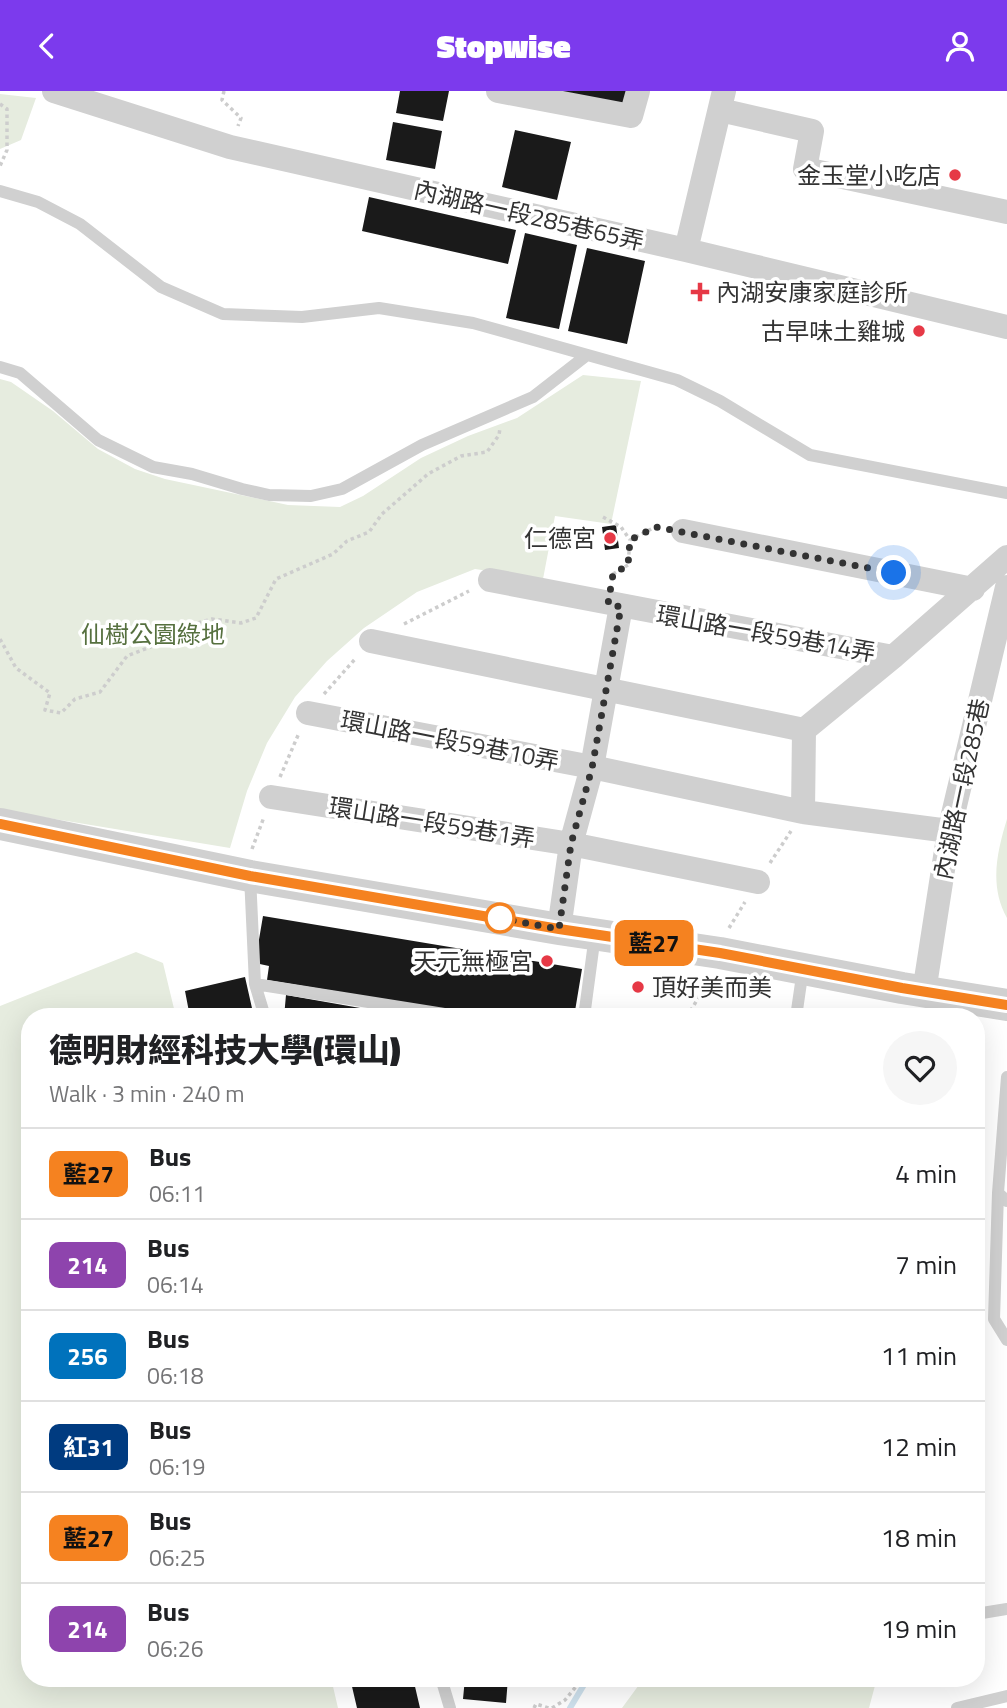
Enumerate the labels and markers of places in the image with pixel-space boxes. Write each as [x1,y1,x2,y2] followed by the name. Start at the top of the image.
[797,157,941,193] place label: 金玉堂小吃店
[947,167,963,183] marker: 金玉堂小吃店
[716,274,908,310] place label: 內湖安康家庭診所
[690,282,710,302] marker: 內湖安康家庭診所
[761,313,905,349] place label: 古早味土雞城
[911,323,927,339] marker: 古早味土雞城
[524,520,596,556] place label: 仁德宮
[602,530,618,546] marker: 仁德宮
[485,903,515,933] unlabelled marker
[413,943,533,979] place label: 天元無極宮
[539,953,555,969] marker: 天元無極宮
[652,969,772,1005] place label: 頂好美而美
[630,979,646,995] marker: 頂好美而美

